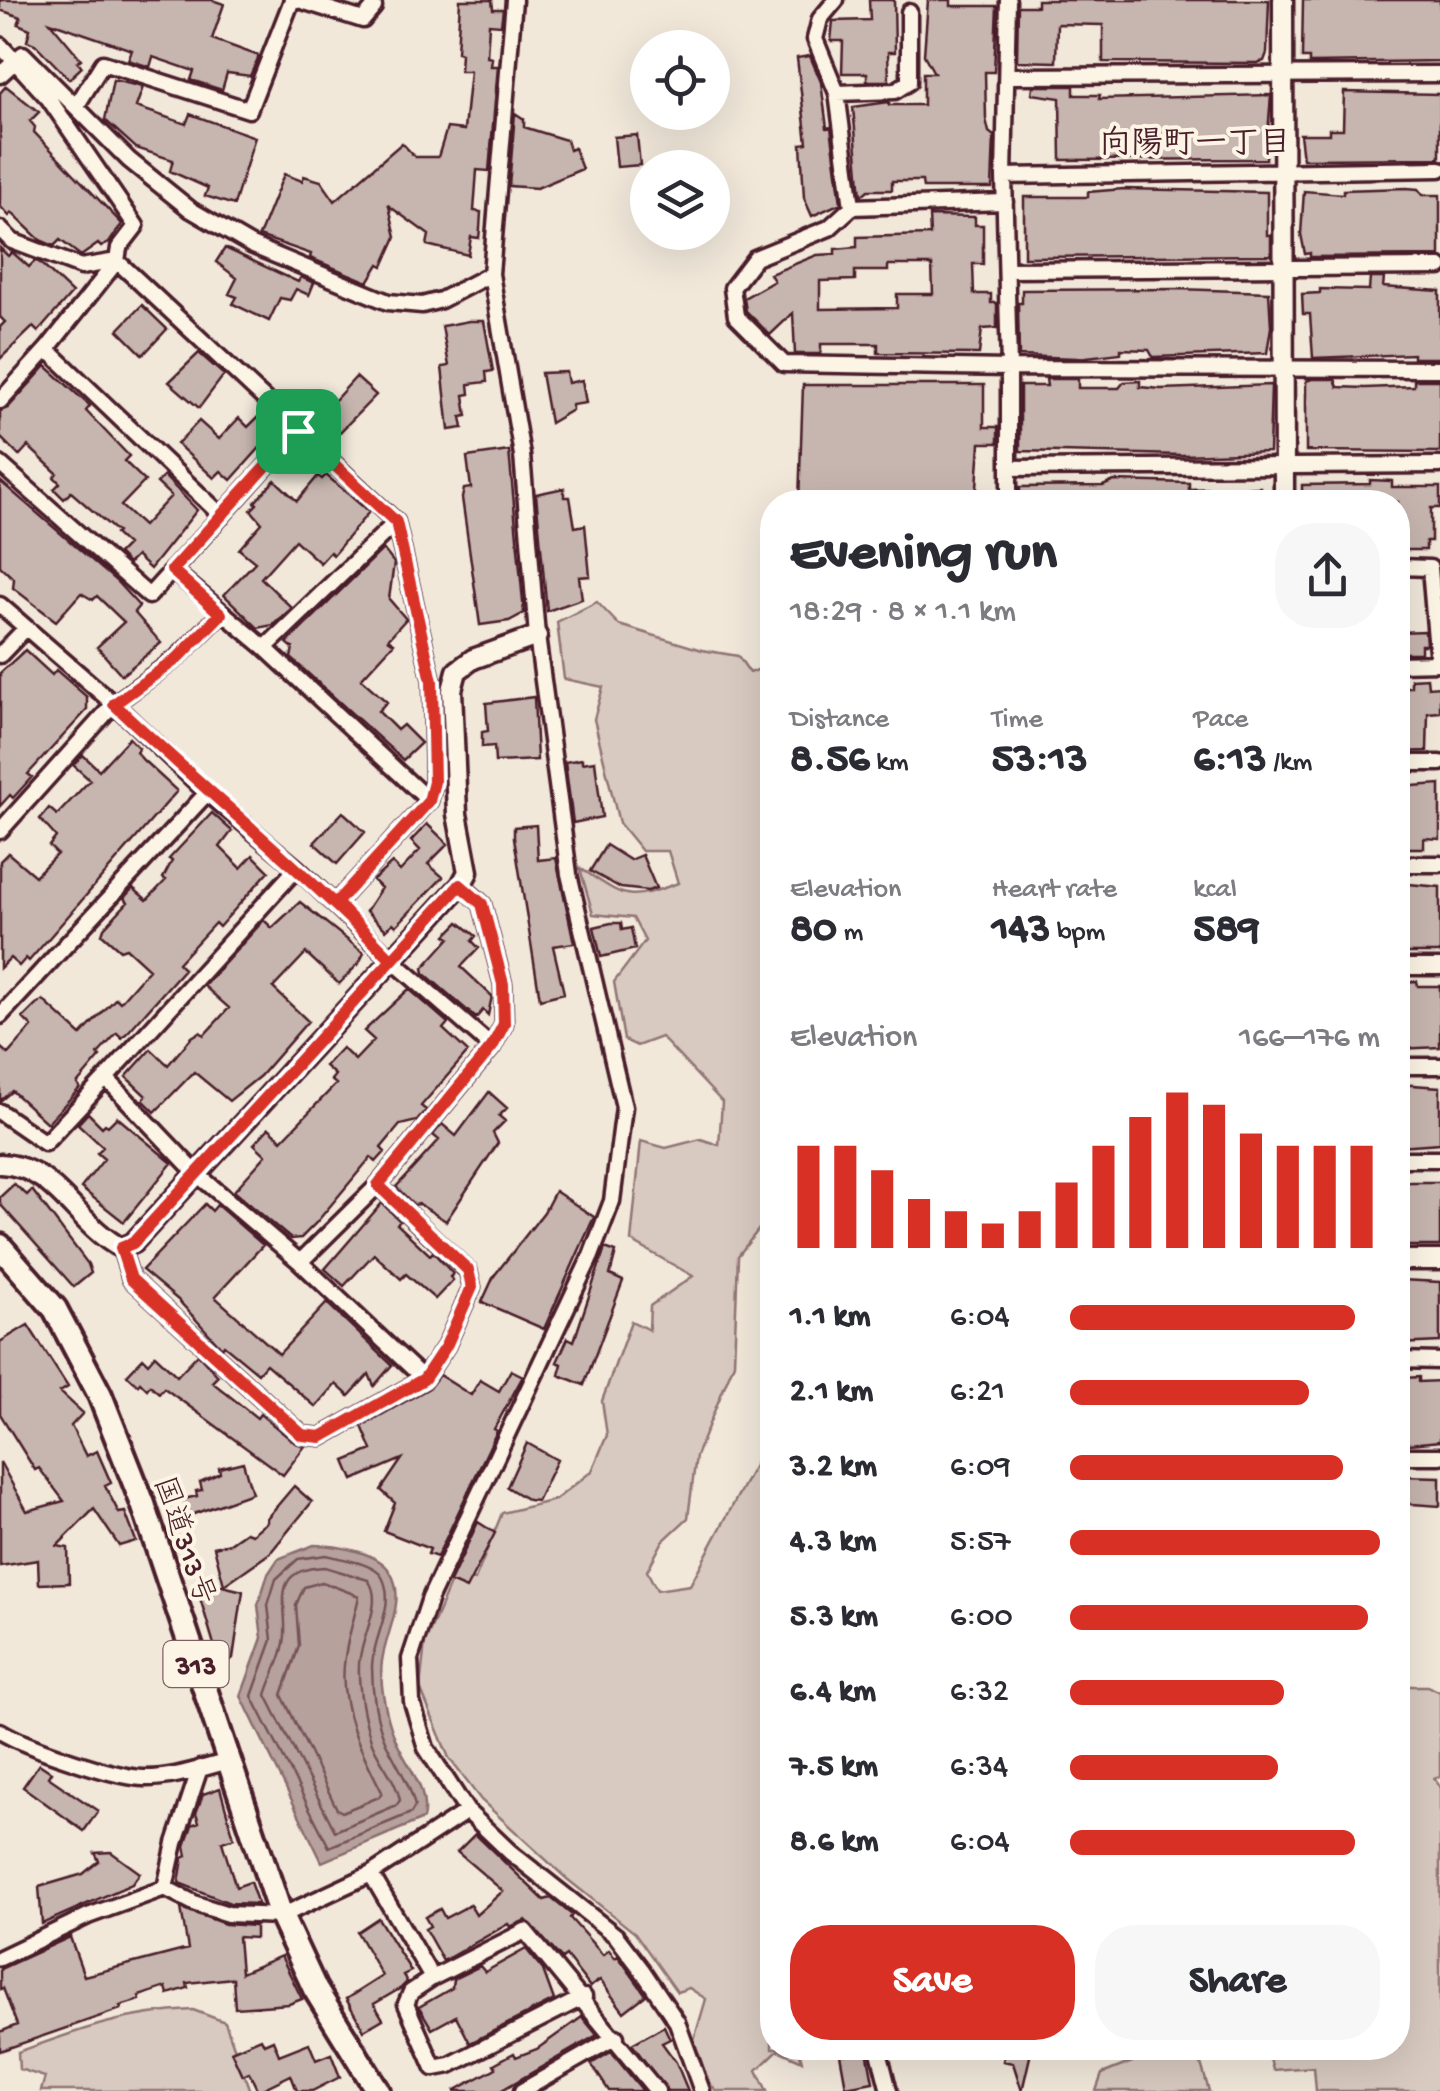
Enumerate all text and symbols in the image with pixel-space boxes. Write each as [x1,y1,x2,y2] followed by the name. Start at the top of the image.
[630,30,730,250] map controls
[630,30,730,130] button: locate
[1099,125,1291,165] district label: 向陽町一丁目
[630,150,730,250] button: layers
[256,389,341,474] pin
[271,404,326,459] icon: arrive
[1275,523,1380,628] button: share
[790,524,1057,588] text: Evening run
[790,594,1016,632] text: 18:29 · 8 × 1.1 km
[790,704,889,737] text: Distance
[992,704,1043,737] text: Time
[1193,704,1248,737] text: Pace
[790,737,870,786] text: 8.56
[992,737,1088,786] text: 53:13
[1193,737,1267,786] text: 6:13
[870,747,909,780] text: km
[1267,747,1312,780] text: /km
[790,874,901,907] text: Elevation
[992,874,1117,907] text: Heart rate
[1193,874,1237,907] text: kcal
[790,907,837,956] text: 80
[992,907,1050,956] text: 143
[1193,907,1259,956] text: 589
[837,917,863,950] text: m
[1050,917,1105,950] text: bpm
[790,1020,917,1058] text: Elevation
[1239,1020,1380,1058] text: 166–176 m
[790,1299,870,1337] text: 1.1 km
[950,1299,1010,1337] text: 6:04
[790,1374,873,1412] text: 2.1 km
[950,1374,1005,1412] text: 6:21
[790,1449,877,1487] text: 3.2 km
[950,1449,1010,1487] text: 6:09
[144,1472,221,1610] street label: 国道313号
[790,1524,876,1562] text: 4.3 km
[950,1524,1010,1562] text: 5:57
[790,1599,878,1637] text: 5.3 km
[950,1599,1013,1637] text: 6:00
[164,1641,228,1687] road number: 313
[790,1674,876,1712] text: 6.4 km
[950,1674,1009,1712] text: 6:32
[790,1749,878,1787] text: 7.5 km
[950,1749,1008,1787] text: 6:34
[790,1824,878,1862] text: 8.6 km
[950,1824,1010,1862] text: 6:04
[790,1925,1075,2040] button: Save
[1095,1925,1380,2040] button: Share

